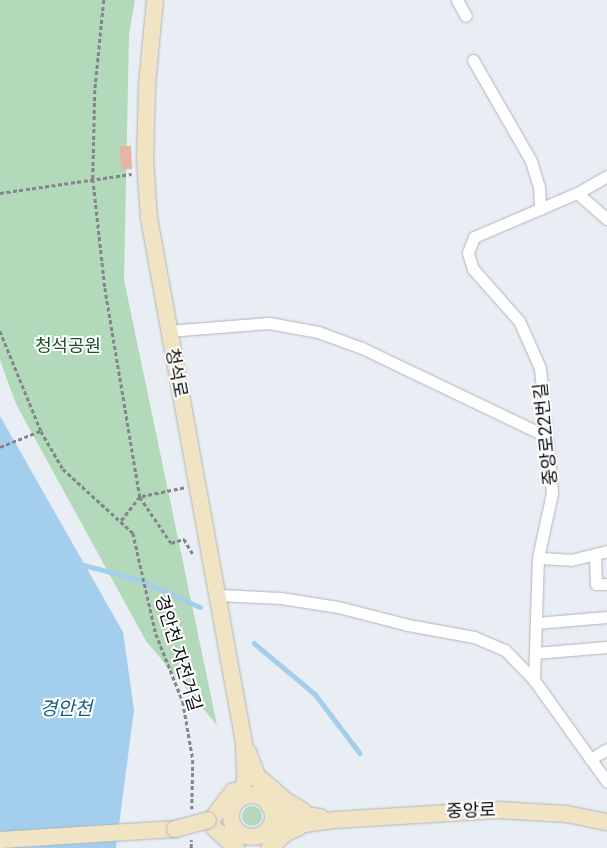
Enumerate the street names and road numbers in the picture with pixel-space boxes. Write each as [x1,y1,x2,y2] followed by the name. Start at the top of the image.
[161,347,191,399] street label: 청석로
[530,382,562,486] street label: 중앙로22번길
[150,592,206,714] street label: 경안천 자전거길
[446,799,496,823] street label: 중앙로

